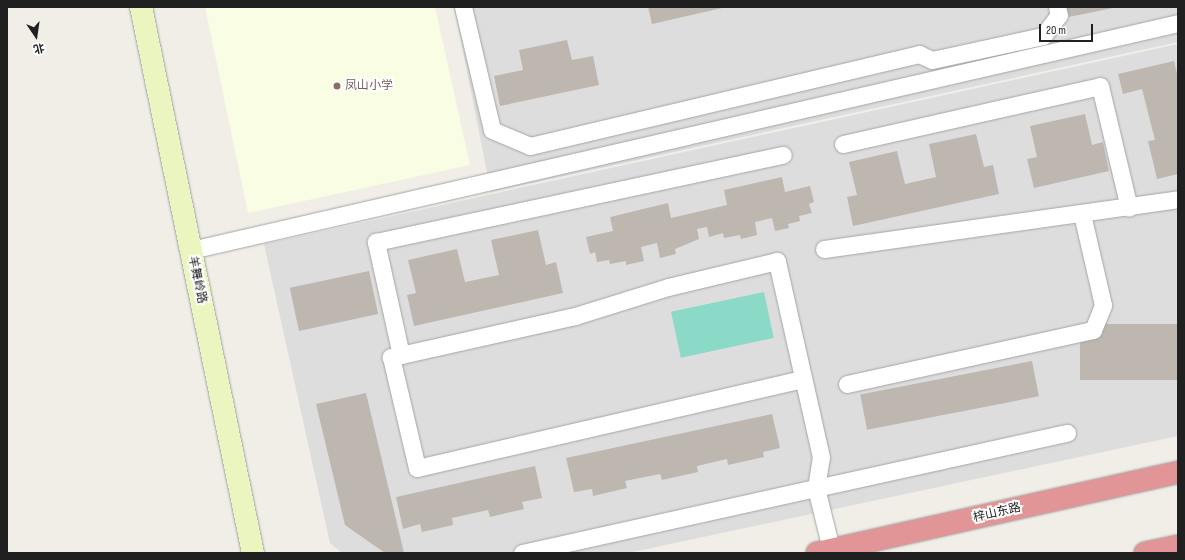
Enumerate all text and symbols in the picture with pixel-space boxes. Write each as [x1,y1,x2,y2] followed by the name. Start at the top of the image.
[16,16,56,56] north arrow
[1041,16,1095,42] scale bar
[1046,23,1066,38] text: 20 m
[32,41,46,56] text: 北
[345,79,393,93] place label: 凤山小学
[332,81,342,91] marker: 凤山小学
[185,255,209,305] street label: 羊舞岭路
[972,501,1022,525] street label: 梓山东路

